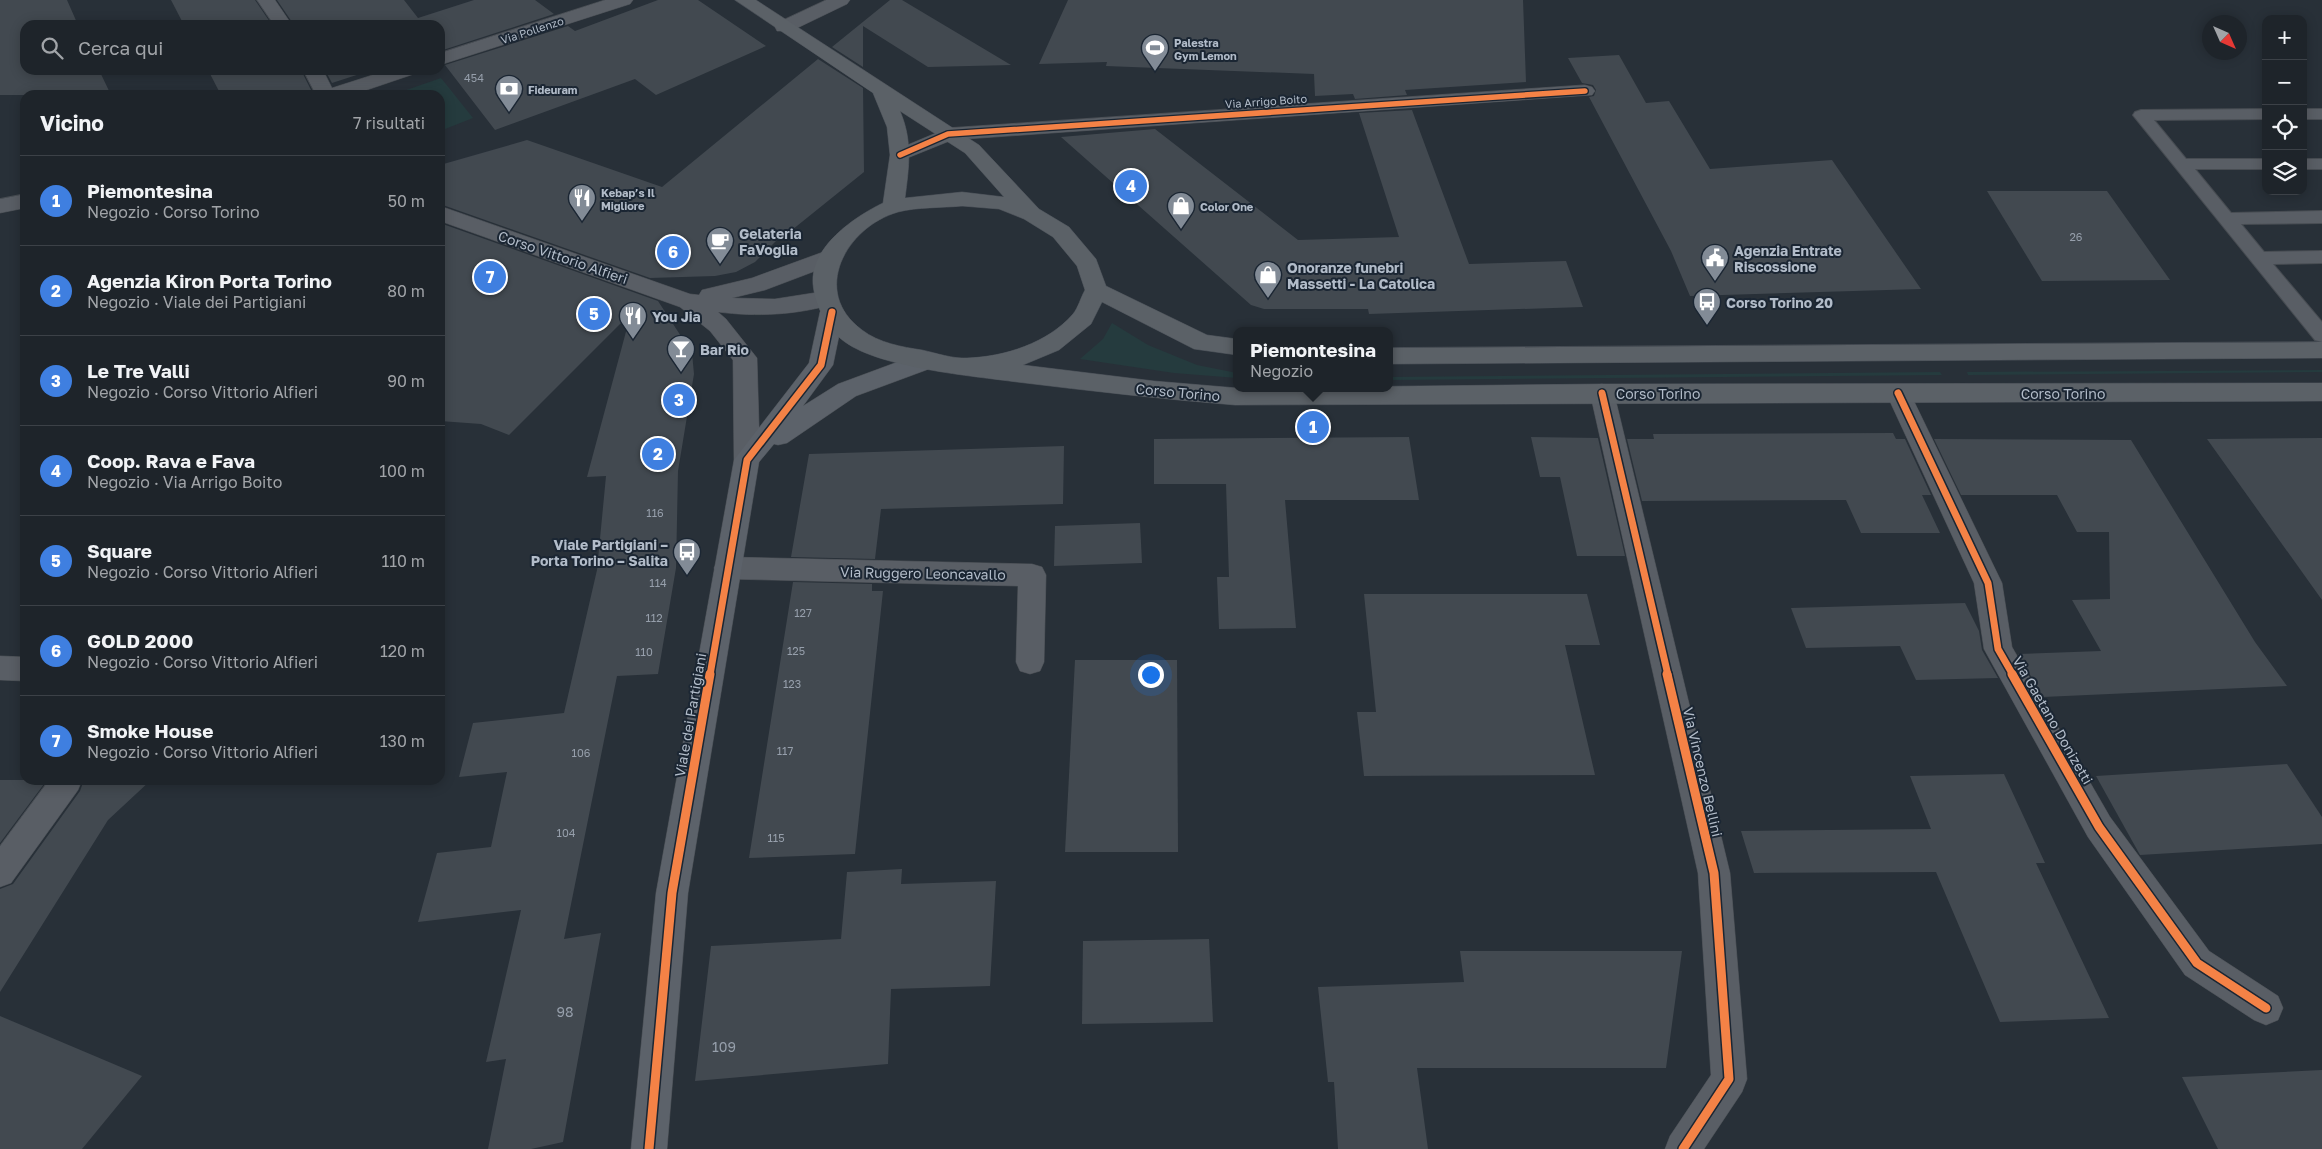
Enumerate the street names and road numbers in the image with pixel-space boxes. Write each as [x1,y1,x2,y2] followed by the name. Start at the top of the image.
[499,14,565,46] street label: Via Pollenzo
[1225,92,1308,110] street label: Via Arrigo Boito
[496,227,630,287] street label: Corso Vittorio Alfieri
[1135,380,1221,404] street label: Corso Torino
[1616,385,1700,402] street label: Corso Torino
[2021,385,2105,402] street label: Corso Torino
[840,563,1006,583] street label: Via Ruggero Leoncavallo
[671,652,709,778] street label: Viale dei Partigiani
[2009,653,2097,787] street label: Via Gaetano Donizetti
[1680,706,1726,838] street label: Via Vincenzo Bellini

